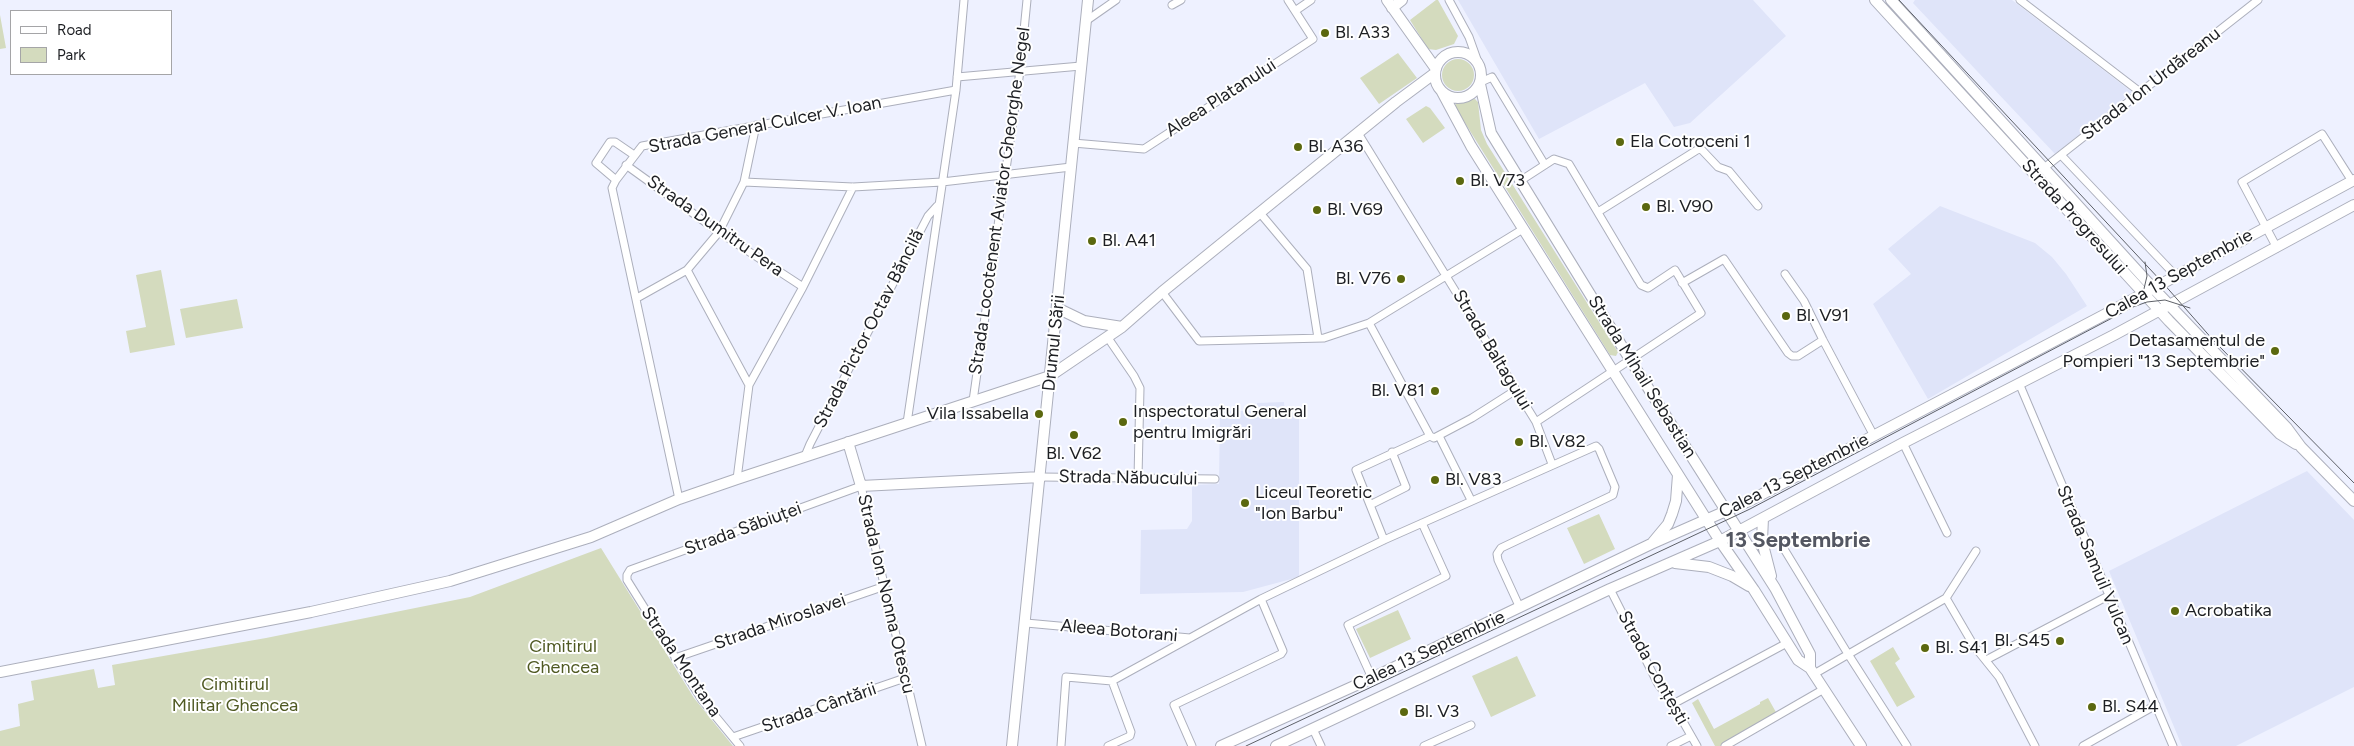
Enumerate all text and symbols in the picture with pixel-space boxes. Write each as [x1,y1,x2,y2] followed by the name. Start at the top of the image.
[10,10,172,75] legend
[57,21,92,39] text: Road
[1335,22,1390,44] place label: Bl. A33
[2077,23,2225,145] street label: Strada Ion Urdăreanu
[965,26,1035,376] street label: Strada Locotenent Aviator Gheorghe Negel
[1319,27,1331,39] marker: Bl. A33
[57,46,86,64] text: Park
[1162,54,1280,142] street label: Aleea Platanului
[647,92,883,158] street label: Strada General Culcer V. Ioan
[1630,131,1751,153] place label: Ela Cotroceni 1
[1308,136,1363,158] place label: Bl. A36
[1614,136,1626,148] marker: Ela Cotroceni 1
[1292,141,1304,153] marker: Bl. A36
[2017,155,2131,279] street label: Strada Progresului
[1470,170,1525,192] place label: Bl. V73
[642,171,788,281] street label: Strada Dumitru Pera
[1454,175,1466,187] marker: Bl. V73
[1656,196,1713,218] place label: Bl. V90
[1327,199,1383,221] place label: Bl. V69
[1640,201,1652,213] marker: Bl. V90
[1311,204,1323,216] marker: Bl. V69
[2101,224,2257,324] street label: Calea 13 Septembrie
[809,226,929,432] street label: Strada Pictor Octav Băncilă
[1102,230,1156,252] place label: Bl. A41
[1086,235,1098,247] marker: Bl. A41
[1336,268,1391,290] place label: Bl. V76
[1395,273,1407,285] marker: Bl. V76
[1448,286,1536,414] street label: Strada Baltagului
[1583,292,1701,462] street label: Strada Mihail Sebastian
[1038,294,1070,392] street label: Drumul Sării
[1796,305,1849,327] place label: Bl. V91
[1780,310,1792,322] marker: Bl. V91
[2062,330,2265,372] place label: Detasamentul de Pompieri "13 Septembrie"
[2269,345,2281,357] marker: Detasamentul de Pompieri "13 Septembrie"
[1371,380,1425,402] place label: Bl. V81
[1429,385,1441,397] marker: Bl. V81
[1133,401,1307,444] place label: Inspectoratul General pentru Imigrări
[926,403,1029,425] place label: Vila Issabella
[1033,408,1045,420] marker: Vila Issabella
[1117,416,1129,428] marker: Inspectoratul General pentru Imigrări
[1068,429,1080,441] marker: Bl. V62
[1715,429,1873,523] street label: Calea 13 Septembrie
[1529,431,1586,453] place label: Bl. V82
[1513,436,1525,448] marker: Bl. V82
[1046,443,1102,465] place label: Bl. V62
[1058,466,1198,490] street label: Strada Năbucului
[1445,469,1501,491] place label: Bl. V83
[1429,474,1441,486] marker: Bl. V83
[1255,482,1372,524] place label: Liceul Teoretic "Ion Barbu"
[2052,482,2138,648] street label: Strada Samuil Vulcan
[853,492,919,696] street label: Strada Ion Nonna Otescu
[1239,497,1251,509] marker: Liceul Teoretic "Ion Barbu"
[681,498,805,560] street label: Strada Săbiuței
[1726,528,1870,554] district label: 13 Septembrie
[711,589,849,655] street label: Strada Miroslavei
[2185,600,2272,622] place label: Acrobatika
[636,603,726,721] street label: Strada Montana
[2169,605,2181,617] marker: Acrobatika
[1350,606,1508,696] street label: Calea 13 Septembrie
[1613,607,1693,729] street label: Strada Conțești
[1060,615,1178,647] street label: Aleea Botorani
[1994,630,2050,652] place label: Bl. S45
[2054,635,2066,647] marker: Bl. S45
[527,636,599,679] park label: Cimitirul Ghencea
[1935,637,1988,659] place label: Bl. S41
[1919,642,1931,654] marker: Bl. S41
[172,674,298,716] park label: Cimitirul Militar Ghencea
[759,678,879,738] street label: Strada Cântării
[2102,696,2159,718] place label: Bl. S44
[1414,701,1459,723] place label: Bl. V3
[2086,701,2098,713] marker: Bl. S44
[1398,706,1410,718] marker: Bl. V3

